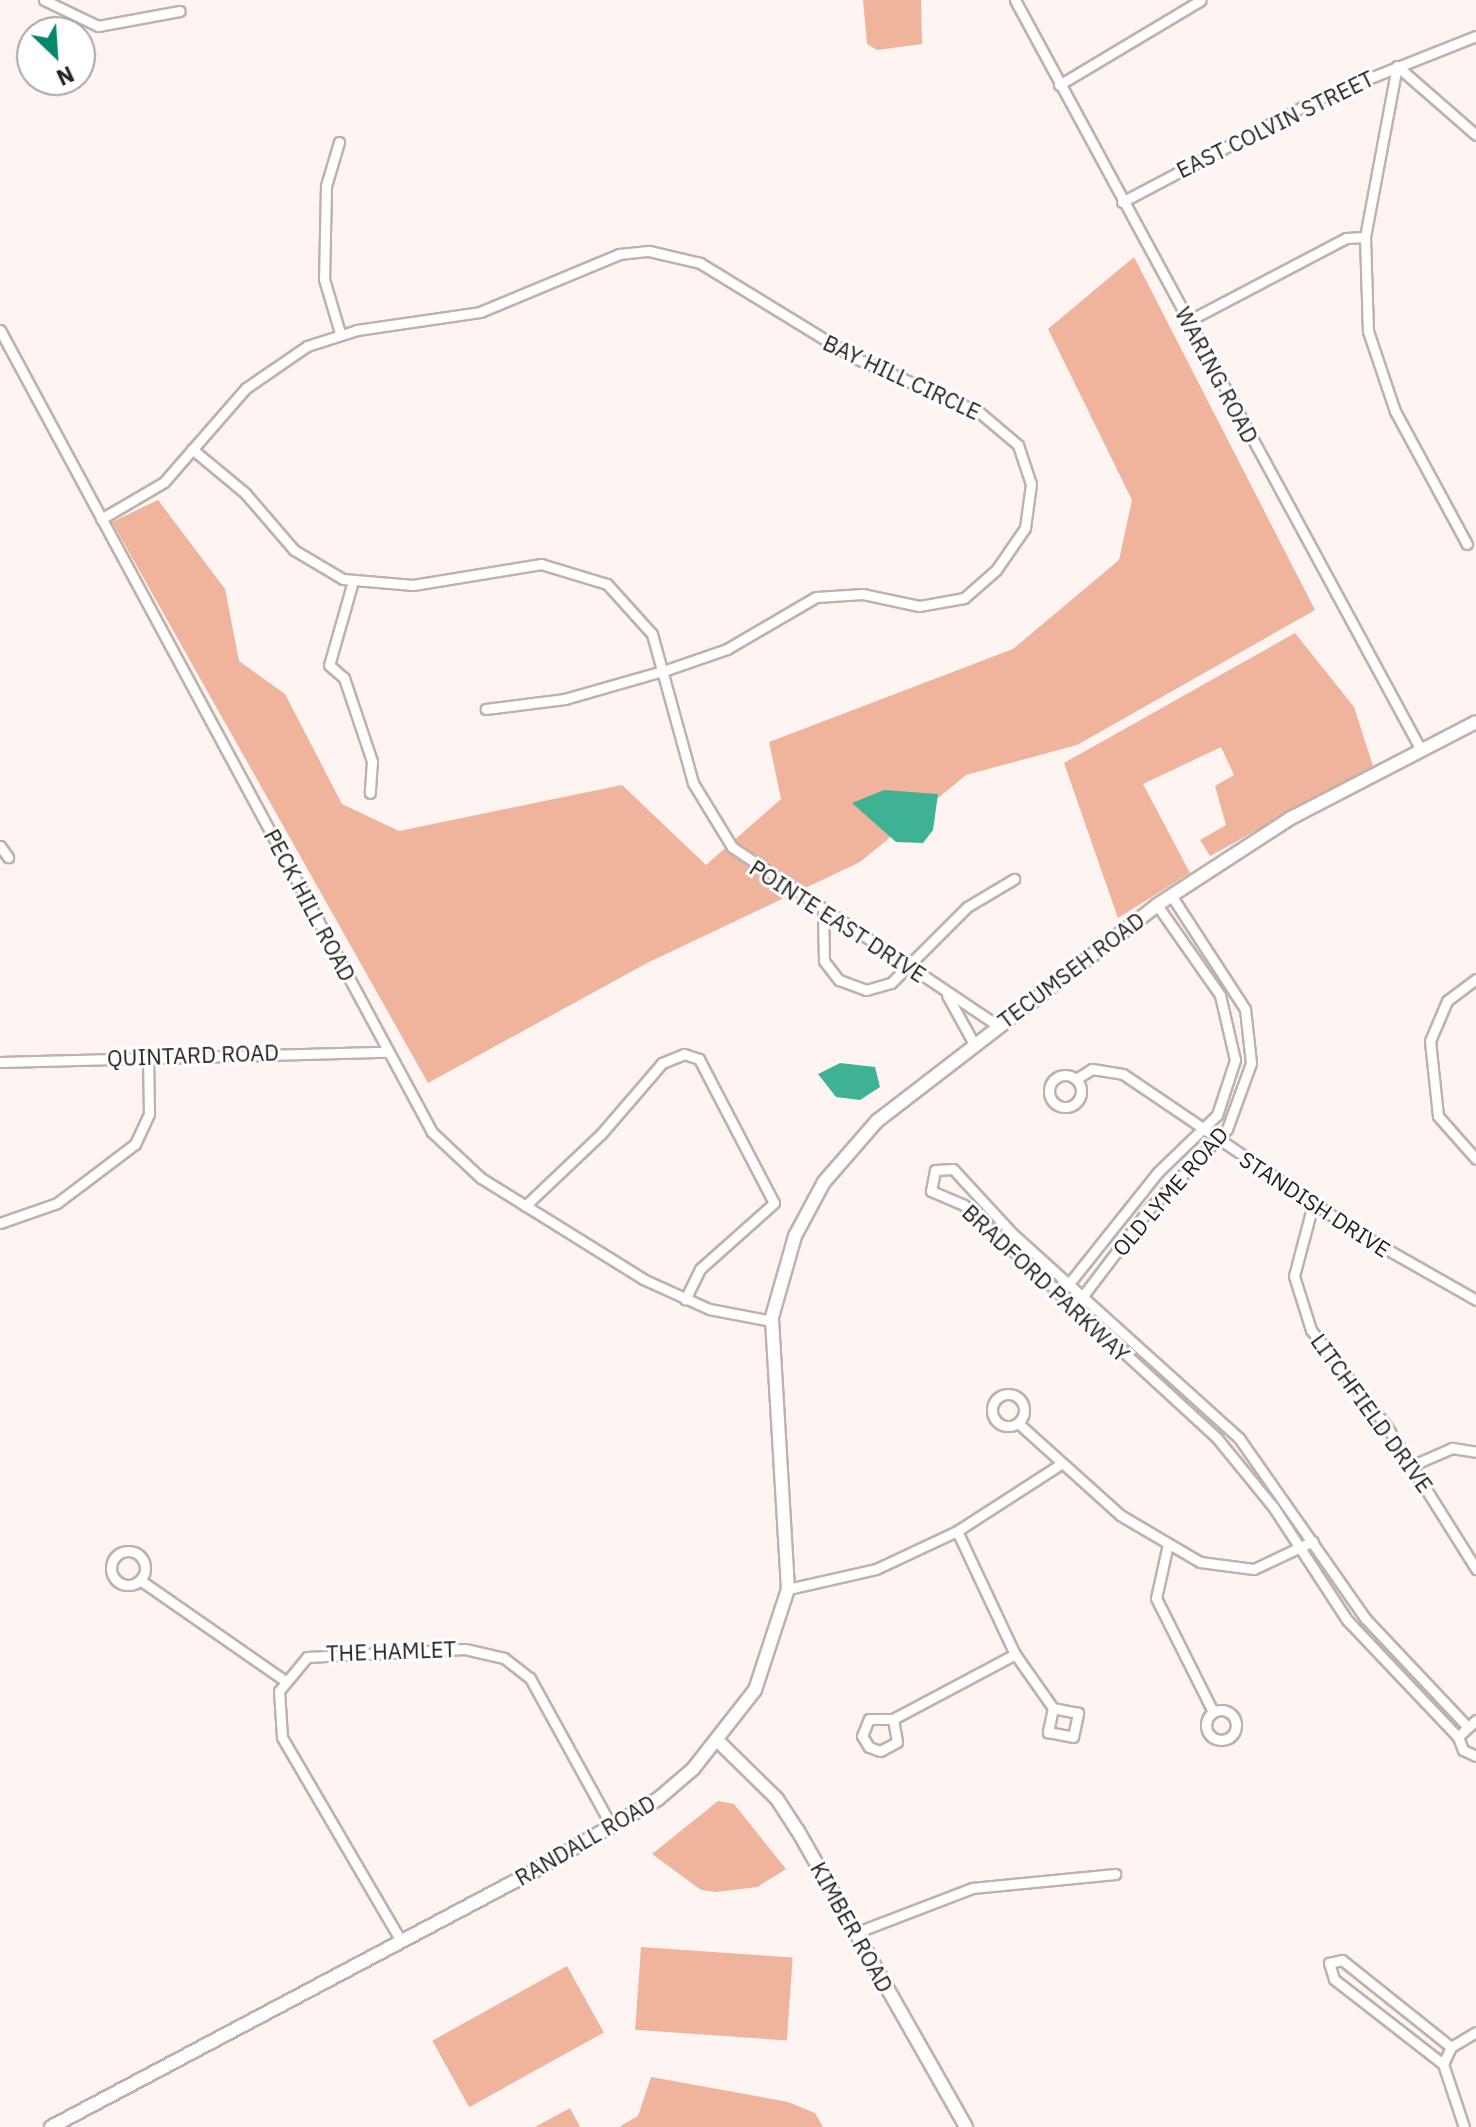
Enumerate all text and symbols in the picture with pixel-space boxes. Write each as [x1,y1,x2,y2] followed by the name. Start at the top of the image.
[16,16,96,96] north arrow
[52,60,79,93] text: N
[1172,65,1378,183] street label: EAST COLVIN STREET
[1170,302,1264,448] street label: WARING ROAD
[819,329,985,425] street label: BAY HILL CIRCLE
[259,824,361,986] street label: PECK HILL ROAD
[745,854,931,988] street label: POINTE EAST DRIVE
[993,906,1149,1034] street label: TECUMSEH ROAD
[107,1039,279,1071] street label: QUINTARD ROAD
[1107,1121,1233,1261] street label: OLD LYME ROAD
[1235,1145,1395,1263] street label: STANDISH DRIVE
[957,1199,1135,1367] street label: BRADFORD PARKWAY
[1306,1328,1438,1498] street label: LITCHFIELD DRIVE
[326,1636,456,1666] street label: THE HAMLET
[510,1789,660,1891] street label: RANDALL ROAD
[805,1857,899,1997] street label: KIMBER ROAD

